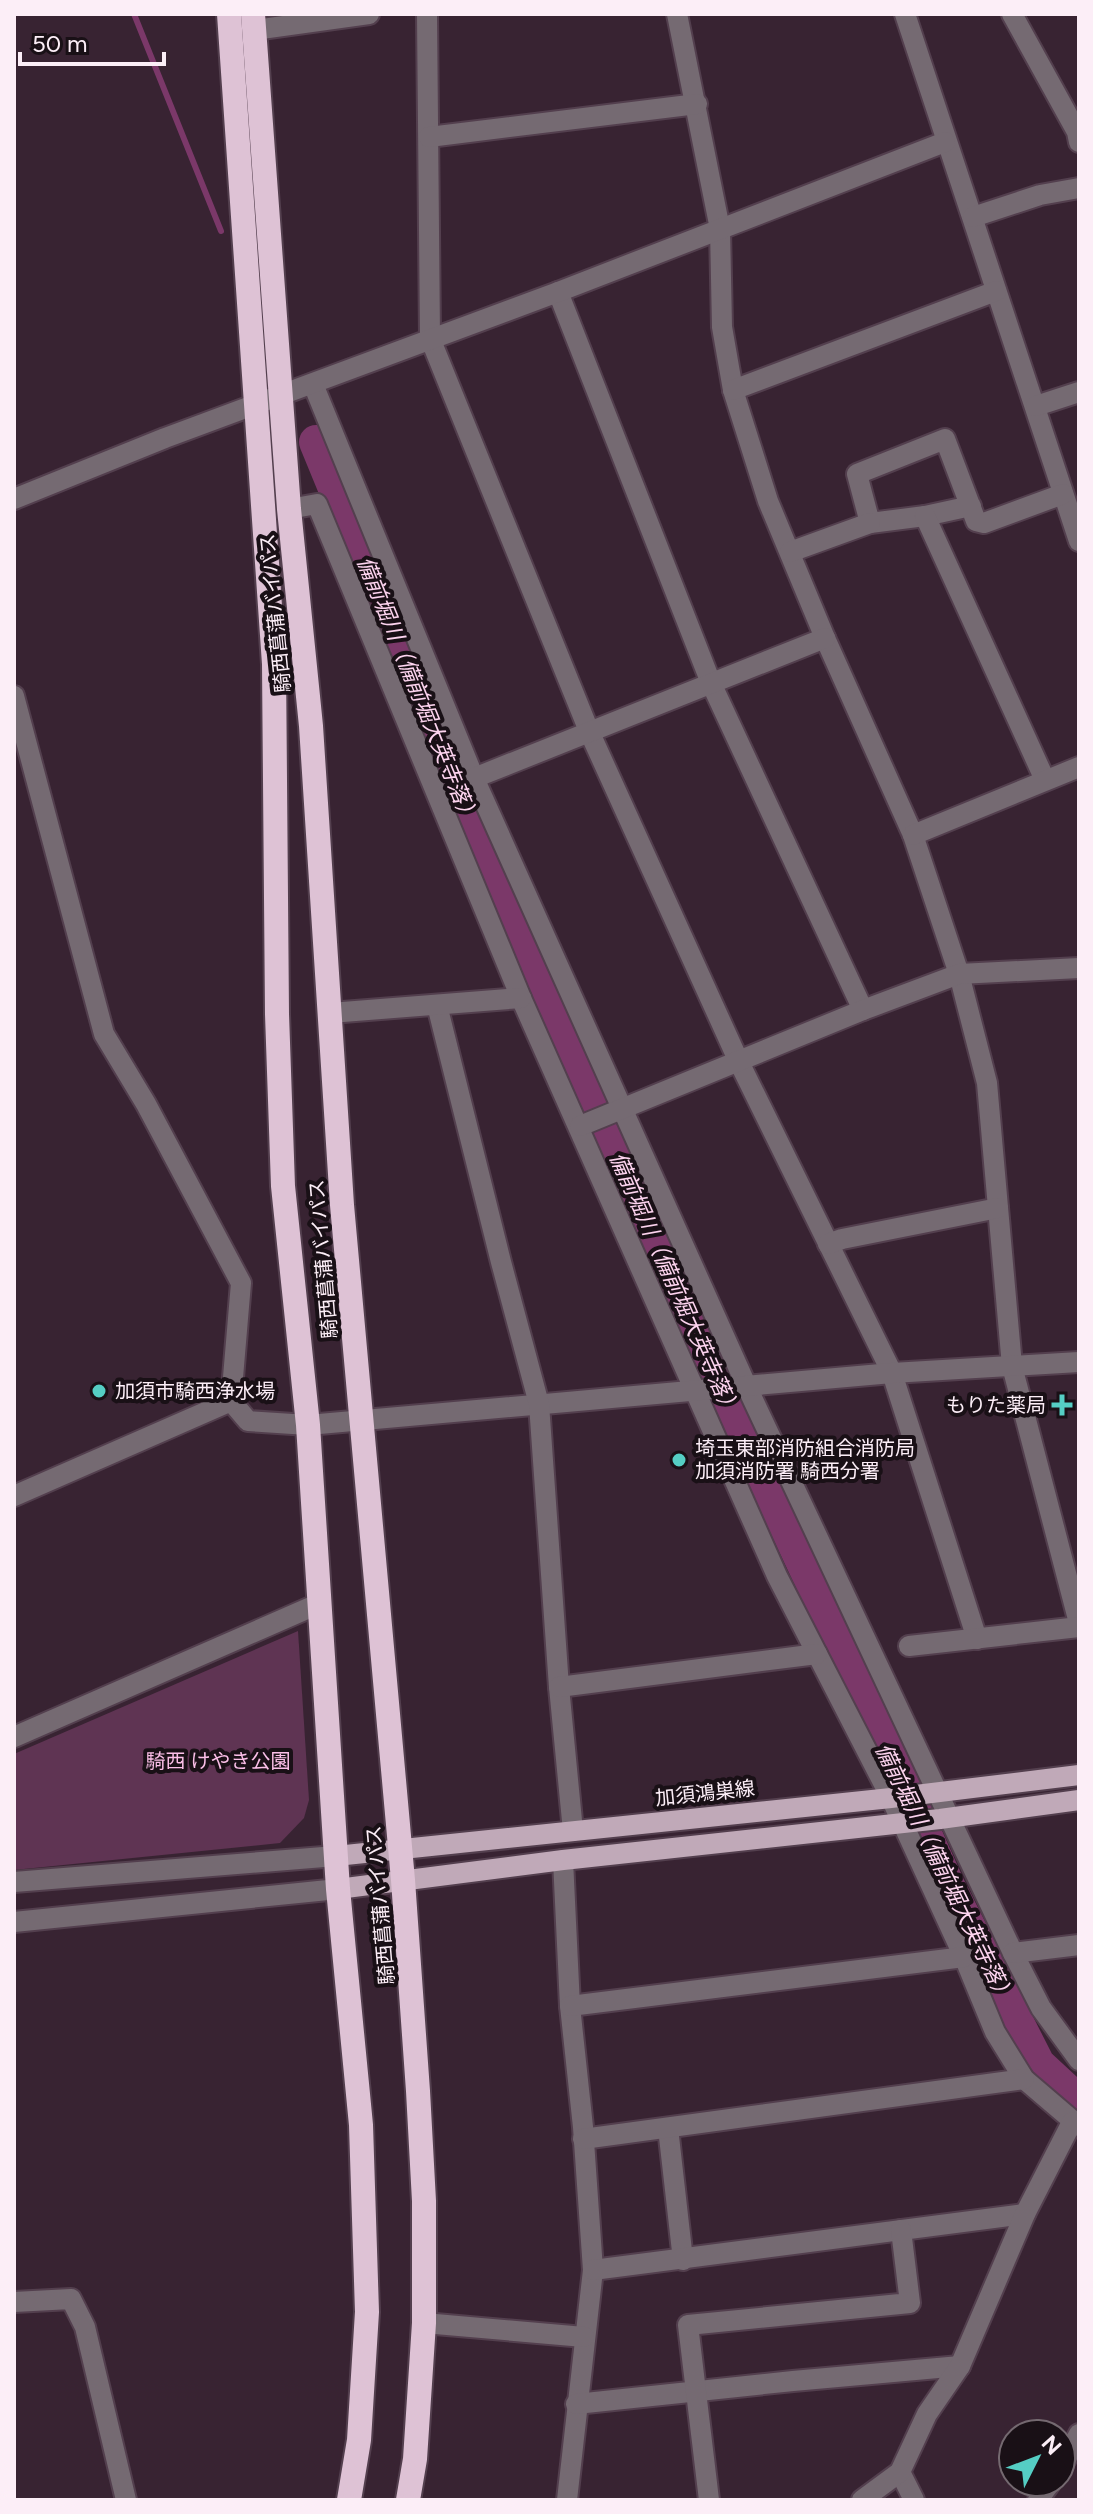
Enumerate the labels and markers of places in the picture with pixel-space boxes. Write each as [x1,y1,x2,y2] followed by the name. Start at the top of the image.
[115,1379,275,1403] place label: 加須市騎西浄水場
[90,1382,108,1400] marker: 加須市騎西浄水場
[946,1393,1046,1417] place label: もりた薬局
[1053,1396,1071,1414] marker: もりた薬局
[695,1436,915,1483] place label: 埼玉東部消防組合消防局 加須消防署 騎西分署
[670,1451,688,1469] marker: 埼玉東部消防組合消防局 加須消防署 騎西分署

